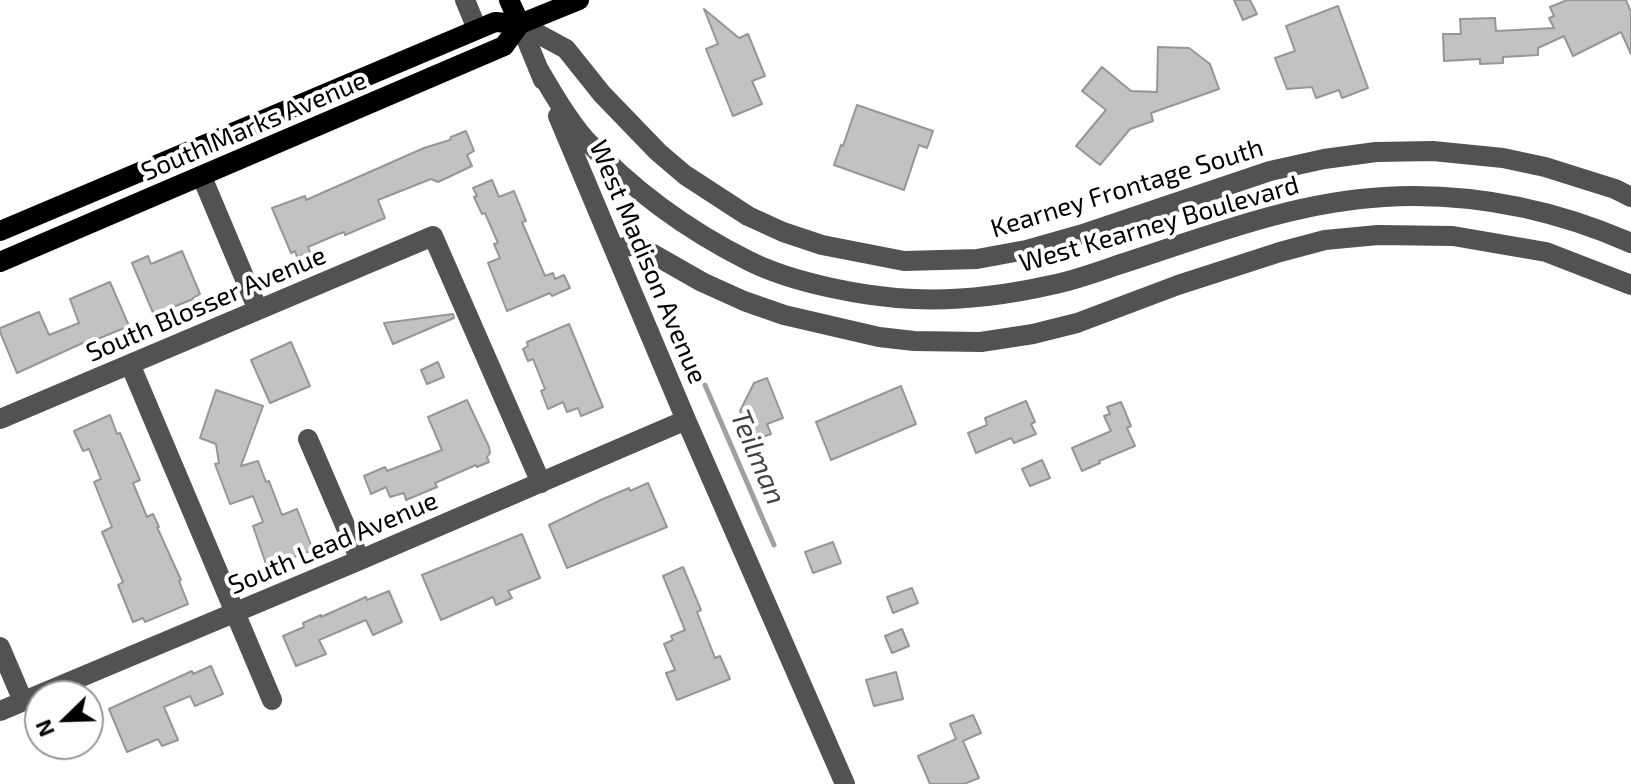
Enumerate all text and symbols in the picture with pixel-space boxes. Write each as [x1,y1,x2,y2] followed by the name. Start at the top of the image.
[137,64,371,188] street label: South Marks Avenue
[987,132,1267,244] street label: Kearney Frontage South
[583,136,713,388] street label: West Madison Avenue
[1016,169,1302,279] street label: West Kearney Boulevard
[81,239,331,369] street label: South Blosser Avenue
[723,404,793,510] water label: Teilman
[224,485,442,601] street label: South Lead Avenue
[24,680,104,760] north arrow
[29,716,59,741] text: N

